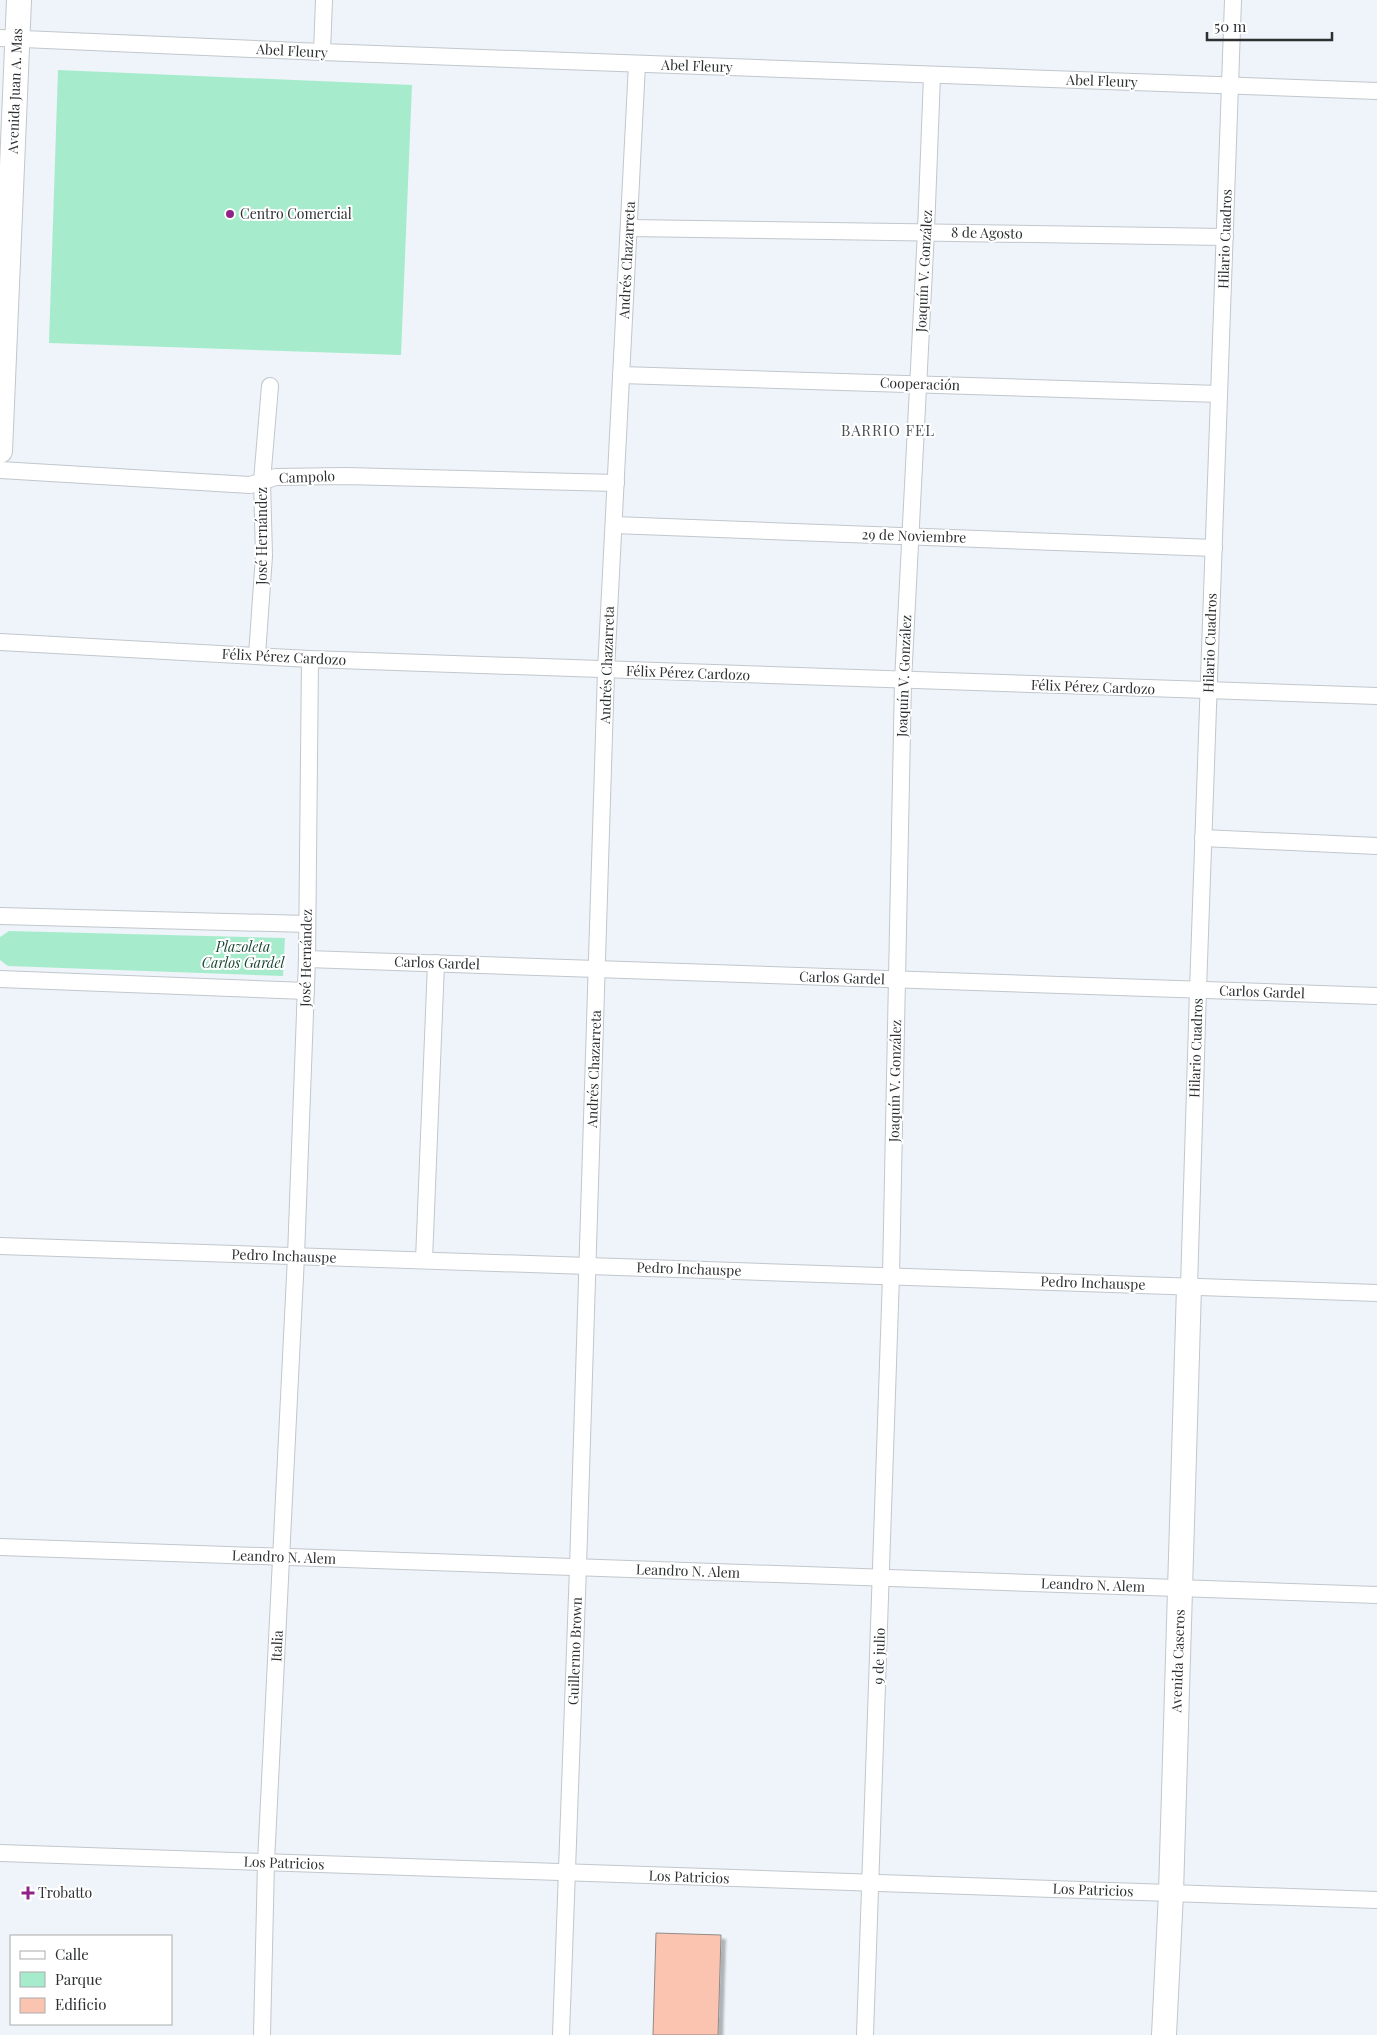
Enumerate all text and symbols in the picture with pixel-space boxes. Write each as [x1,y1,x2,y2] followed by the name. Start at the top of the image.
[1207,10,1332,42] scale bar
[1214,16,1247,36] text: 50 m
[3,28,26,155] street label: Avenida Juan A. Mas
[255,39,328,62] street label: Abel Fleury
[660,55,733,76] street label: Abel Fleury
[1065,70,1138,91] street label: Abel Fleury
[1213,189,1236,289] street label: Hilario Cuadros
[614,201,639,320] street label: Andrés Chazarreta
[240,204,352,223] place label: Centro Comercial
[224,208,236,220] marker: Centro Comercial
[911,209,936,334] street label: Joaquín V. González
[951,222,1023,243] street label: 8 de Agosto
[880,373,961,394] street label: Cooperación
[841,420,935,440] district label: BARRIO FEL
[279,466,336,487] street label: Campolo
[252,487,271,586] street label: José Hernández
[861,524,967,547] street label: 29 de Noviembre
[1198,593,1221,693] street label: Hilario Cuadros
[595,606,618,725] street label: Andrés Chazarreta
[892,614,915,739] street label: Joaquín V. González
[221,644,347,669] street label: Félix Pérez Cardozo
[626,661,751,684] street label: Félix Pérez Cardozo
[1031,675,1156,698] street label: Félix Pérez Cardozo
[295,908,316,1008] street label: José Hernández
[202,937,285,972] park label: Plazoleta Carlos Gardel
[394,952,480,973] street label: Carlos Gardel
[799,967,885,988] street label: Carlos Gardel
[1219,981,1305,1002] street label: Carlos Gardel
[1184,998,1207,1098] street label: Hilario Cuadros
[582,1010,605,1129] street label: Andrés Chazarreta
[884,1019,905,1143] street label: Joaquín V. González
[231,1244,337,1267] street label: Pedro Inchauspe
[636,1257,742,1280] street label: Pedro Inchauspe
[1040,1271,1146,1294] street label: Pedro Inchauspe
[232,1545,337,1568] street label: Leandro N. Alem
[636,1559,741,1582] street label: Leandro N. Alem
[1041,1573,1146,1596] street label: Leandro N. Alem
[563,1596,586,1705] street label: Guillermo Brown
[1166,1609,1189,1714] street label: Avenida Caseros
[868,1627,889,1685] street label: 9 de julio
[266,1630,287,1662] street label: Italia
[243,1852,325,1873] street label: Los Patricios
[648,1866,730,1887] street label: Los Patricios
[1052,1879,1134,1900] street label: Los Patricios
[38,1883,93,1902] place label: Trobatto
[22,1887,34,1899] marker: Trobatto
[10,1935,172,2025] legend
[55,1944,89,1964] text: Calle
[55,1969,102,1989] text: Parque
[55,1994,106,2014] text: Edificio

